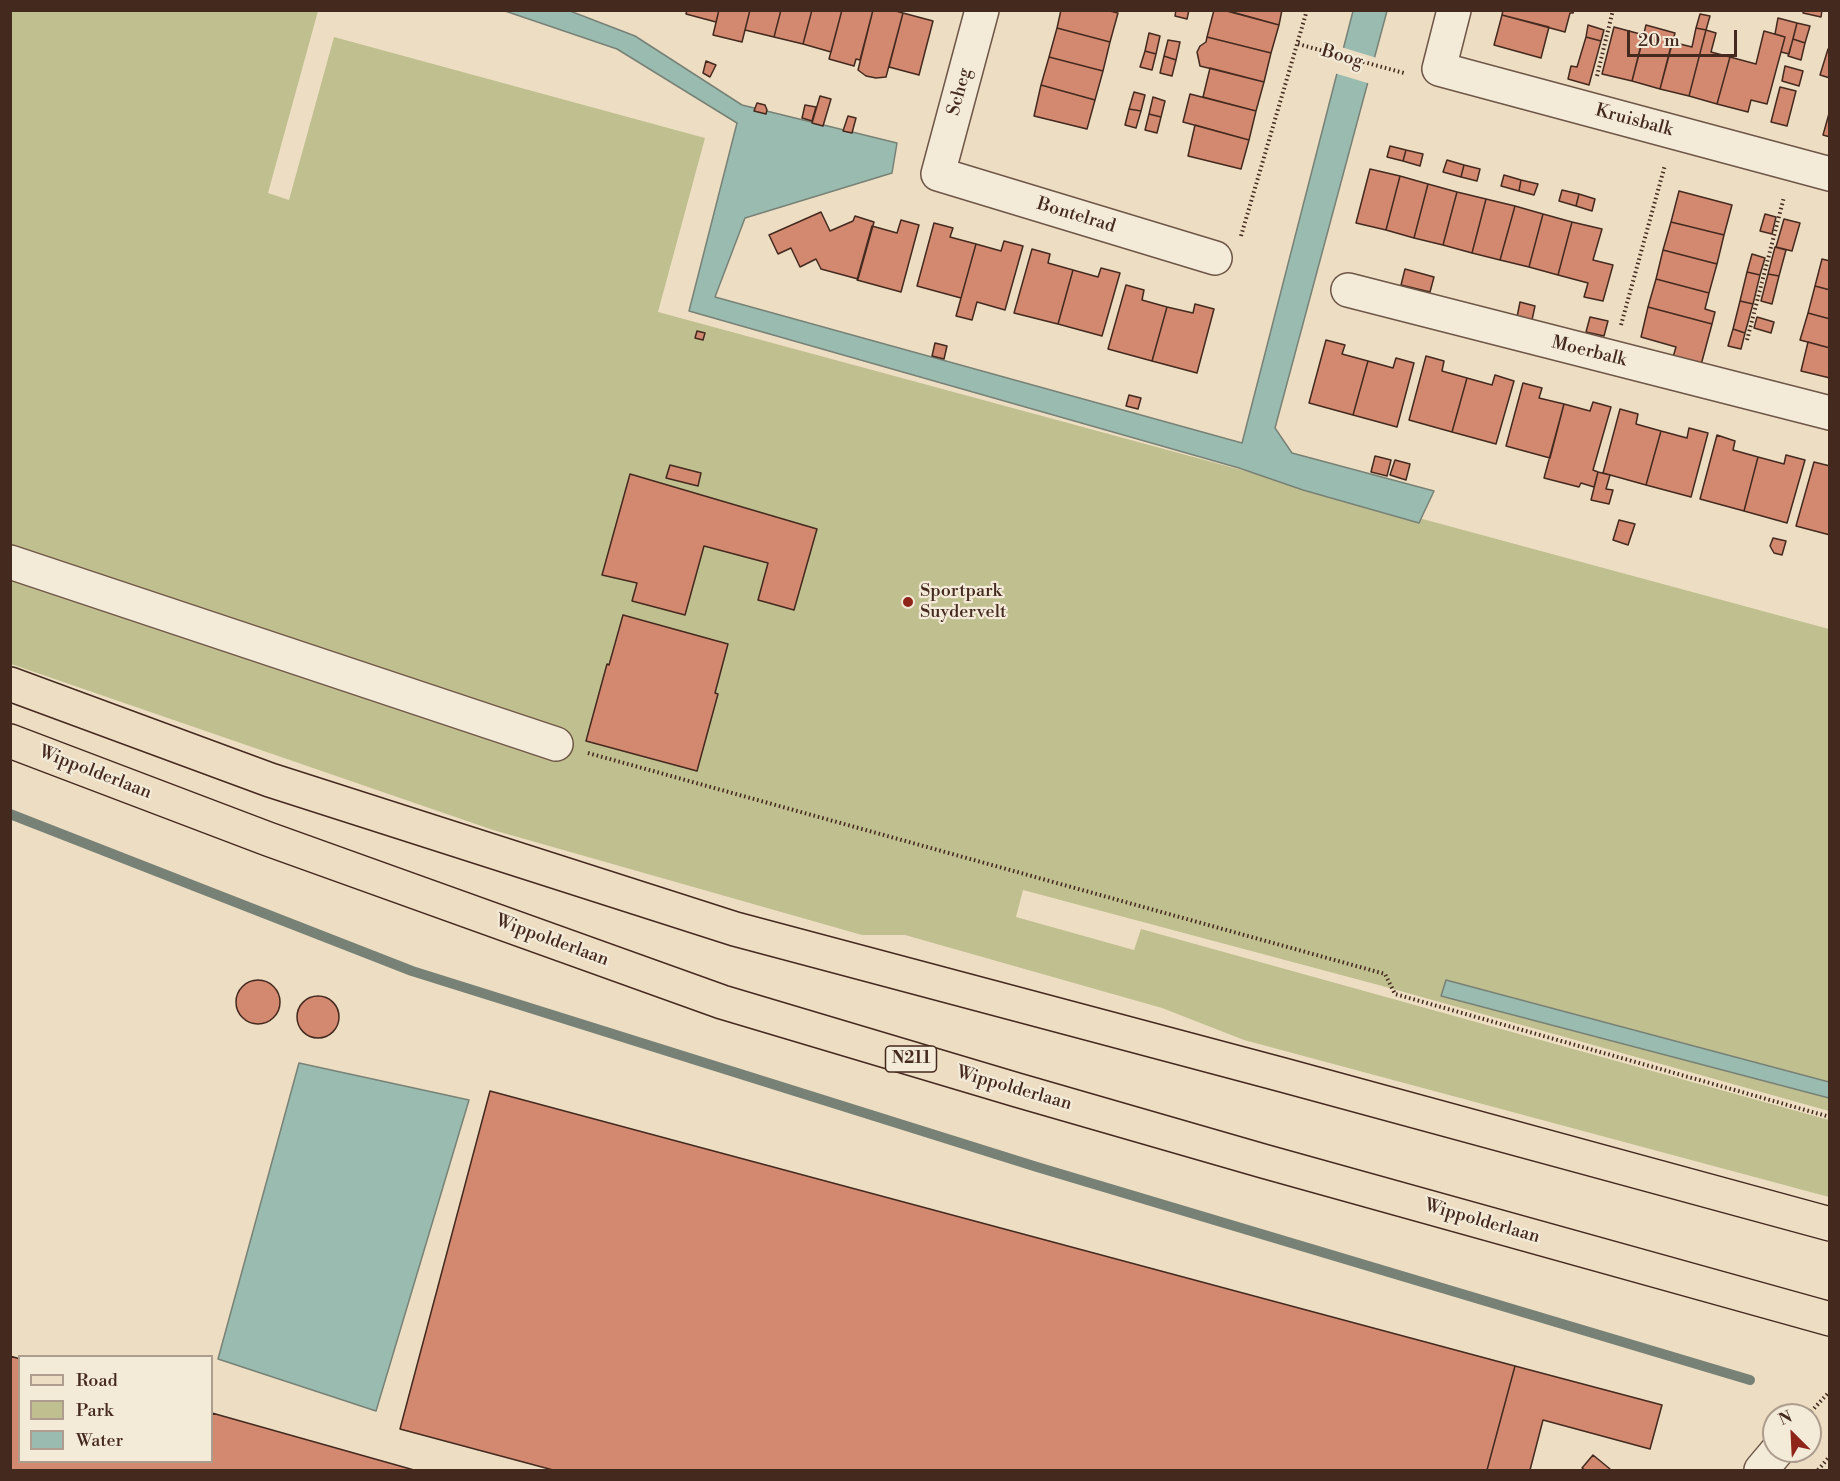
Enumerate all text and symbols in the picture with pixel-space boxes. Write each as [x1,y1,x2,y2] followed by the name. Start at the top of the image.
[1630,18,1740,56] scale bar
[1638,29,1680,52] text: 20 m
[1319,41,1365,73] street label: Boog
[943,66,977,118] street label: Scheg
[1593,100,1675,142] street label: Kruisbalk
[1034,194,1118,238] street label: Bontelrad
[1549,332,1629,372] street label: Moerbalk
[920,581,1006,624] place label: Sportpark Suydervelt
[901,595,915,609] marker: Sportpark Suydervelt
[36,742,154,804] street label: Wippolderlaan
[492,911,612,971] street label: Wippolderlaan
[886,1046,936,1072] road number: N211
[954,1062,1074,1116] street label: Wippolderlaan
[1422,1195,1542,1249] street label: Wippolderlaan
[18,1355,213,1463] legend
[76,1369,118,1392] text: Road
[76,1399,113,1422] text: Park
[1762,1403,1822,1463] north arrow
[1776,1407,1795,1430] text: N
[76,1429,123,1452] text: Water

